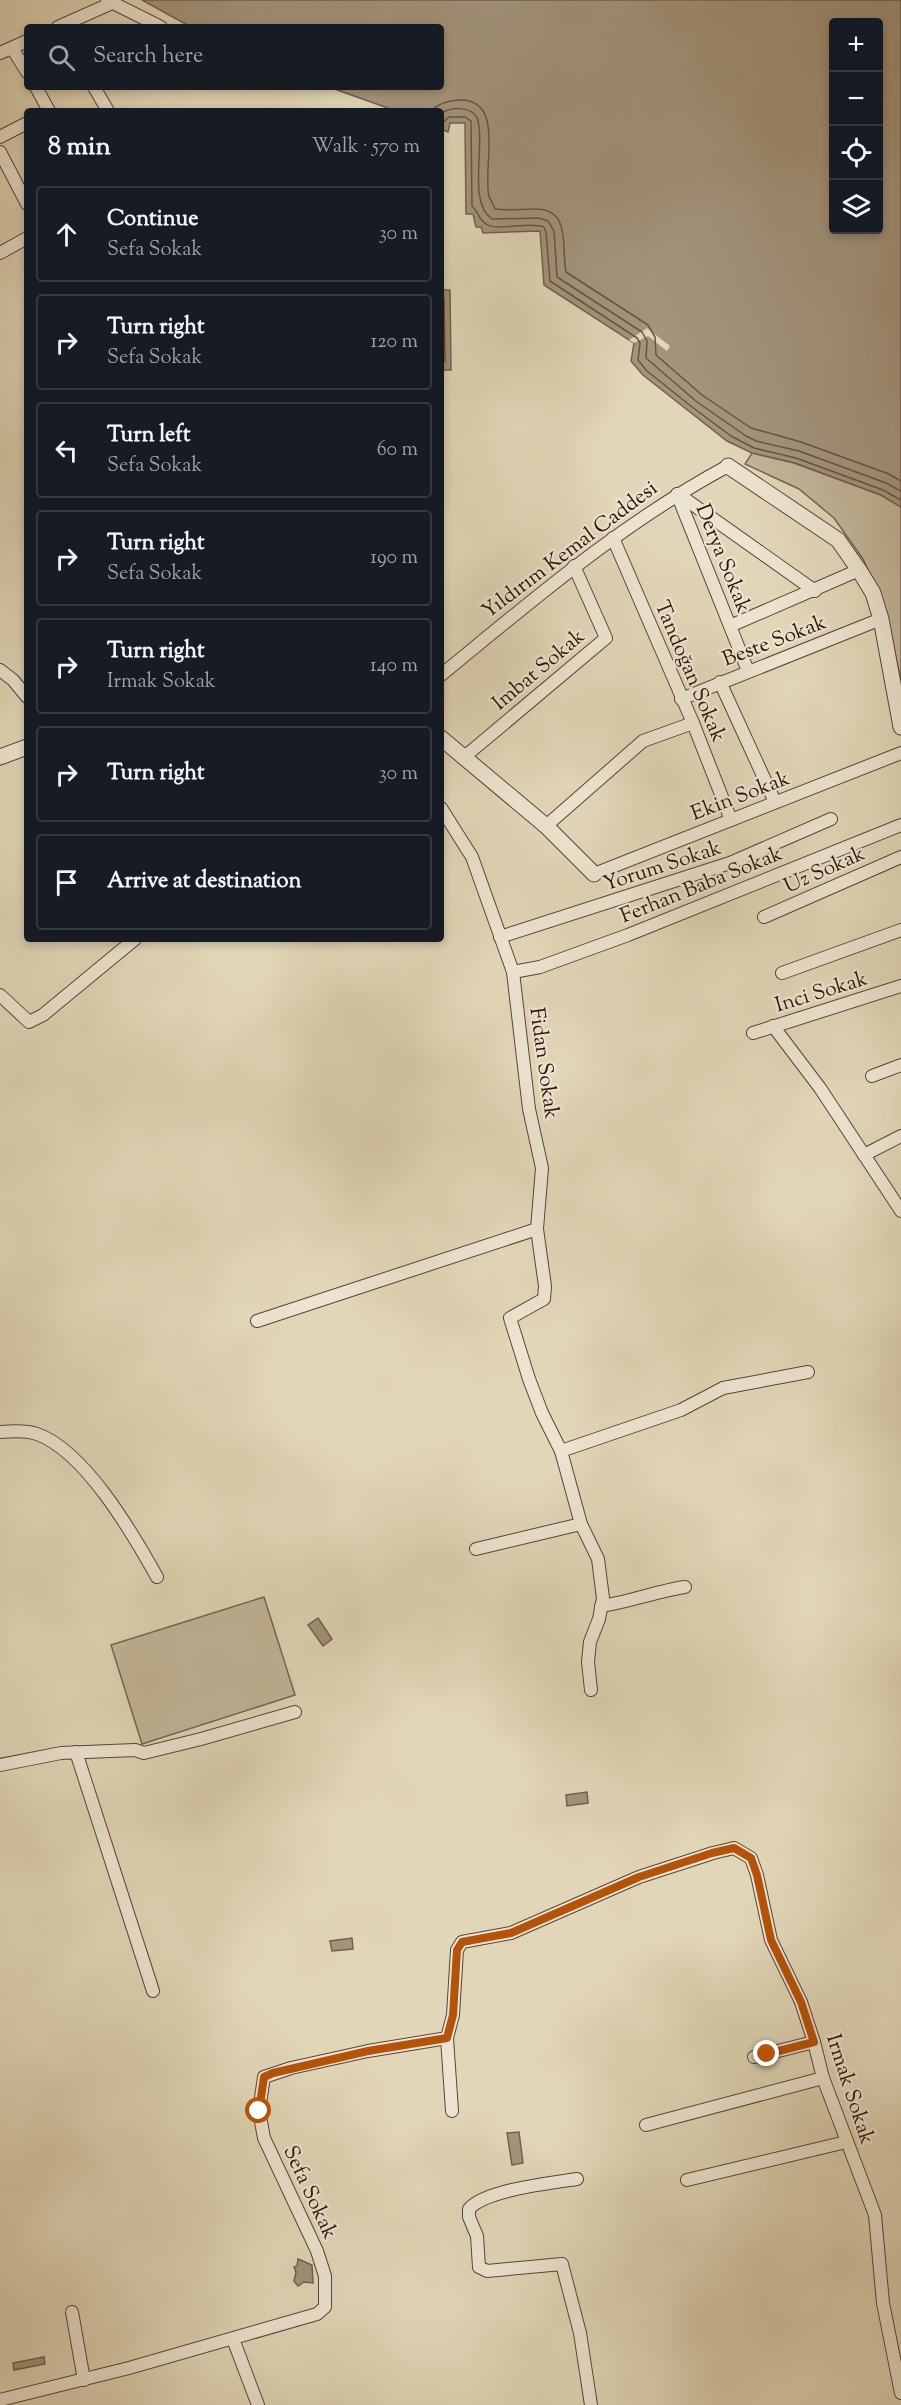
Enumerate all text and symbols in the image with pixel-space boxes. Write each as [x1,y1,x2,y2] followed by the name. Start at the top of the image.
[829,18,883,234] map controls
[829,18,883,72] button: +
[24,24,444,90] search box
[45,41,78,74] icon: search
[93,41,203,73] text: Search here
[829,72,883,126] button: −
[829,126,883,180] button: locate
[48,129,111,166] text: 8 min
[312,133,420,162] text: Walk · 570 m
[829,180,883,234] button: layers
[107,204,198,236] text: Continue
[50,218,83,251] icon: ahead
[379,220,418,249] text: 30 m
[107,236,202,265] text: Sefa Sokak
[107,312,204,344] text: Turn right
[50,326,83,359] icon: right
[370,328,418,357] text: 120 m
[107,344,202,373] text: Sefa Sokak
[107,420,190,452] text: Turn left
[50,434,83,467] icon: left
[377,436,418,465] text: 60 m
[107,452,202,481] text: Sefa Sokak
[476,474,664,627] street label: Yıldırım Kemal Caddesi
[687,500,758,618] street label: Derya Sokak
[107,528,204,560] text: Turn right
[50,542,83,575] icon: right
[370,544,418,573] text: 190 m
[107,560,202,589] text: Sefa Sokak
[646,596,733,748] street label: Tandoğan Sokak
[718,608,832,675] street label: Beste Sokak
[486,622,593,718] street label: Imbat Sokak
[107,636,204,668] text: Turn right
[50,650,83,683] icon: right
[370,652,418,681] text: 140 m
[107,668,216,697] text: Irmak Sokak
[50,758,83,791] icon: right
[107,758,204,790] text: Turn right
[379,760,418,789] text: 30 m
[687,764,795,829] street label: Ekin Sokak
[600,834,726,900] street label: Yorum Sokak
[616,839,788,932] street label: Ferhan Baba Sokak
[779,839,871,902] street label: Uz Sokak
[50,866,83,899] icon: arrive
[107,866,302,898] text: Arrive at destination
[772,964,872,1021] street label: Inci Sokak
[520,1006,566,1121] street label: Fidan Sokak
[817,2031,881,2149] street label: Irmak Sokak
[753,2040,779,2066] route end
[245,2097,271,2123] route start
[274,2141,344,2245] street label: Sefa Sokak

